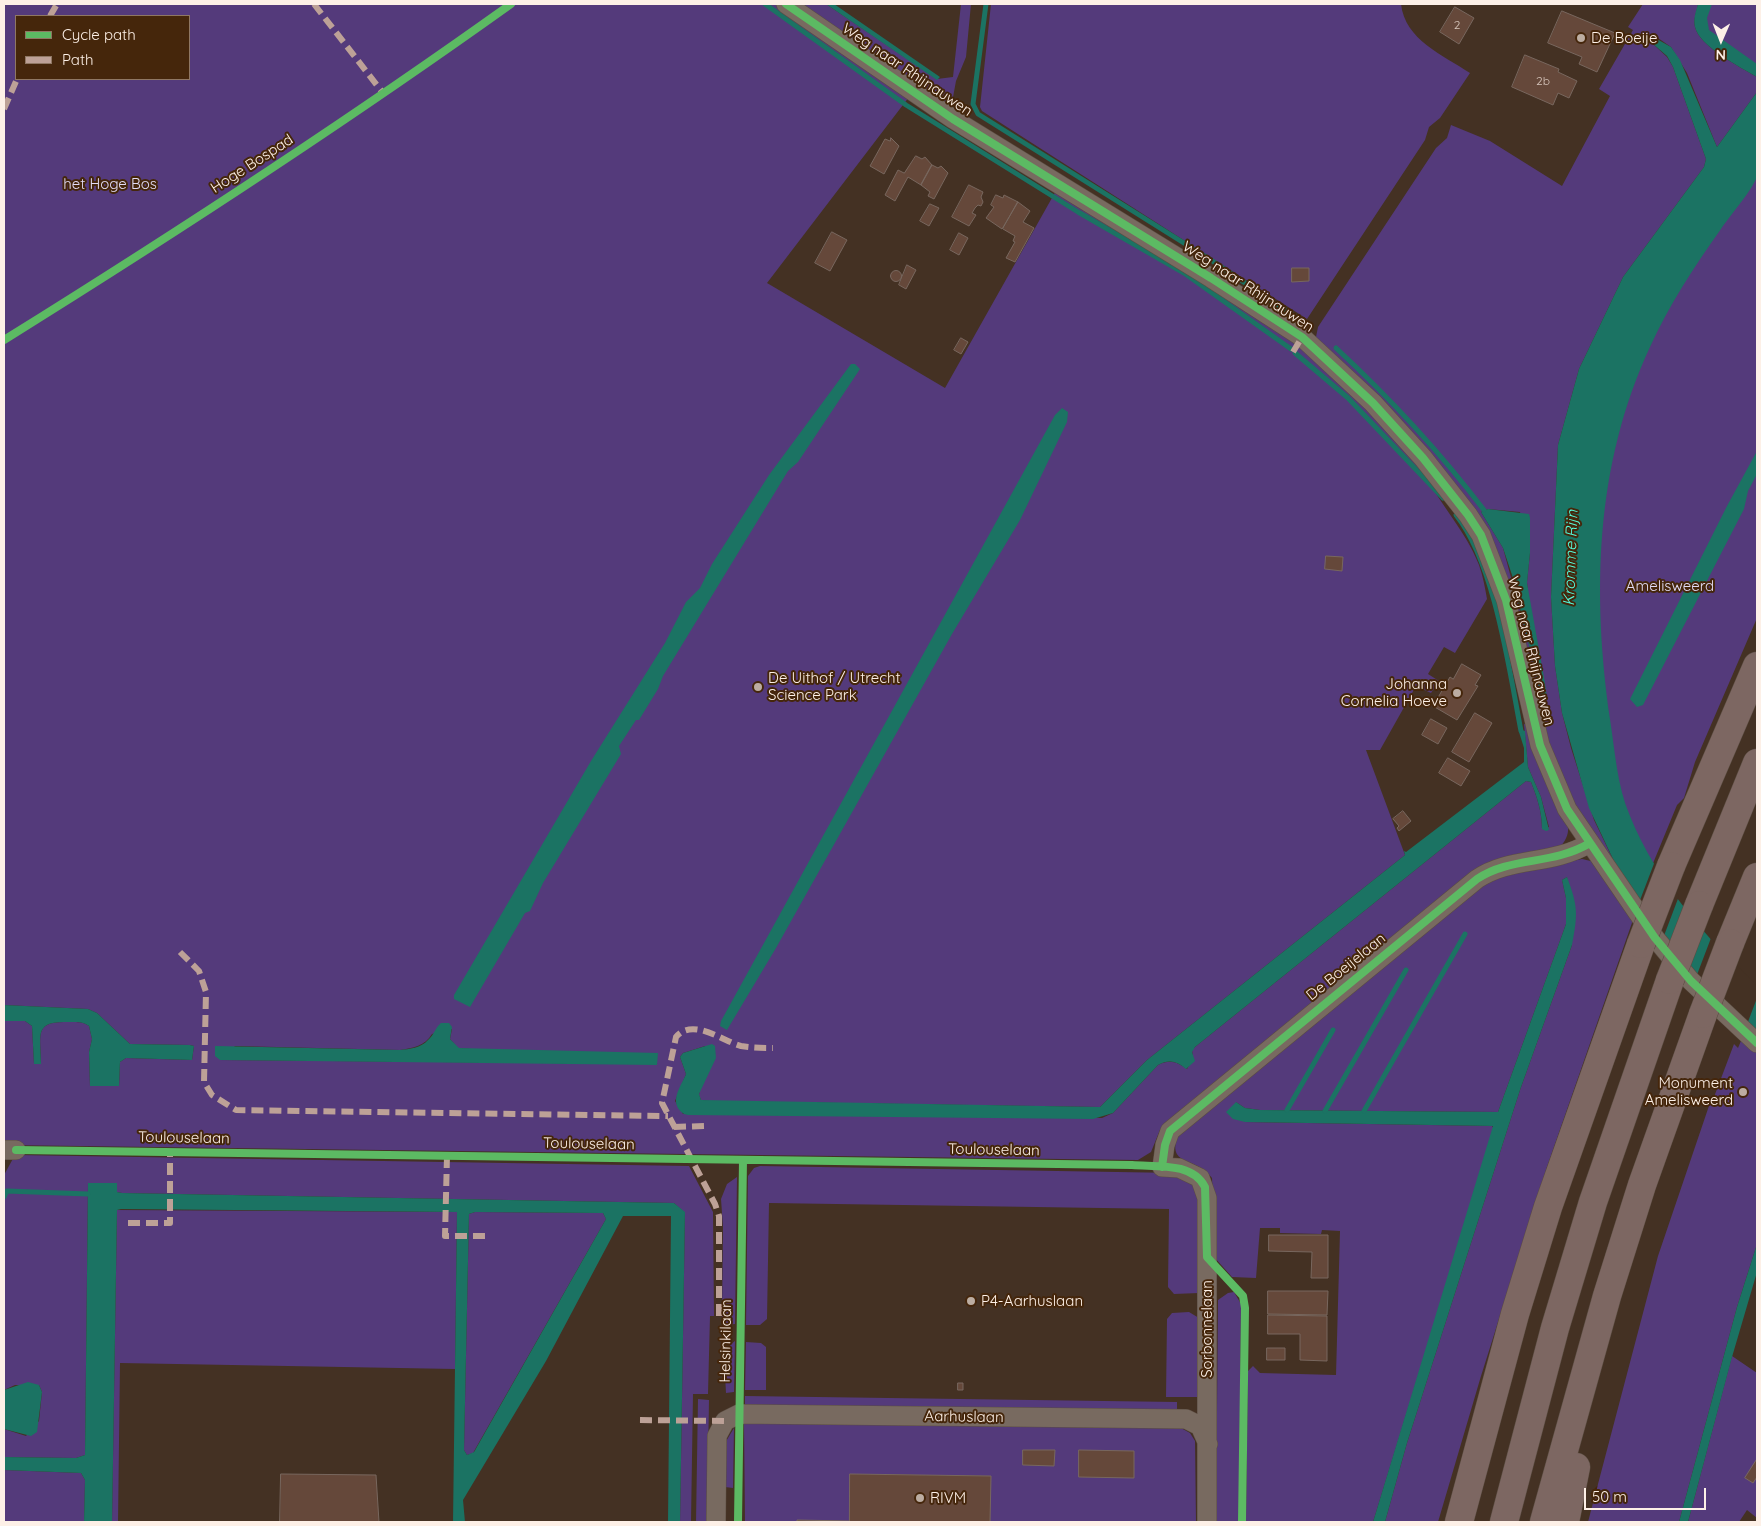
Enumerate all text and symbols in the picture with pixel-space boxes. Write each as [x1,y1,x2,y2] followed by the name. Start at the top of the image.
[15,15,190,80] legend
[1696,15,1746,65] north arrow
[1454,18,1460,32] house number: 2
[838,20,976,120] street label: Weg naar Rhijnauwen
[62,25,136,44] text: Cycle path
[1591,29,1657,47] place label: De Boeije
[1575,32,1587,44] marker: De Boeije
[1715,46,1726,64] text: N
[62,50,94,69] text: Path
[1536,74,1550,88] house number: 2b
[207,131,297,197] street label: Hoge Bospad
[63,175,157,193] park label: het Hoge Bos
[1179,238,1317,336] street label: Weg naar Rhijnauwen
[1560,509,1582,607] water label: Kromme Rijn
[1504,574,1558,728] street label: Weg naar Rhijnauwen
[1626,577,1714,595] park label: Amelisweerd
[768,669,901,704] place label: De Uithof / Utrecht Science Park
[1341,675,1447,710] place label: Johanna Cornelia Hoeve
[752,681,764,693] marker: De Uithof / Utrecht Science Park
[1451,687,1463,699] marker: Johanna Cornelia Hoeve
[1303,930,1389,1004] street label: De Boeijelaan
[1645,1074,1733,1109] place label: Monument Amelisweerd
[1737,1086,1749,1098] marker: Monument Amelisweerd
[138,1128,230,1148] street label: Toulouselaan
[543,1134,635,1154] street label: Toulouselaan
[948,1140,1040,1160] street label: Toulouselaan
[1198,1280,1216,1378] street label: Sorbonnelaan
[981,1292,1083,1310] place label: P4-Aarhuslaan
[965,1295,977,1307] marker: P4-Aarhuslaan
[716,1299,736,1383] street label: Helsinkilaan
[924,1407,1004,1427] street label: Aarhuslaan
[1586,1478,1708,1510] scale bar
[1592,1487,1627,1506] text: 50 m
[930,1489,966,1507] place label: RIVM
[914,1492,926,1504] marker: RIVM

